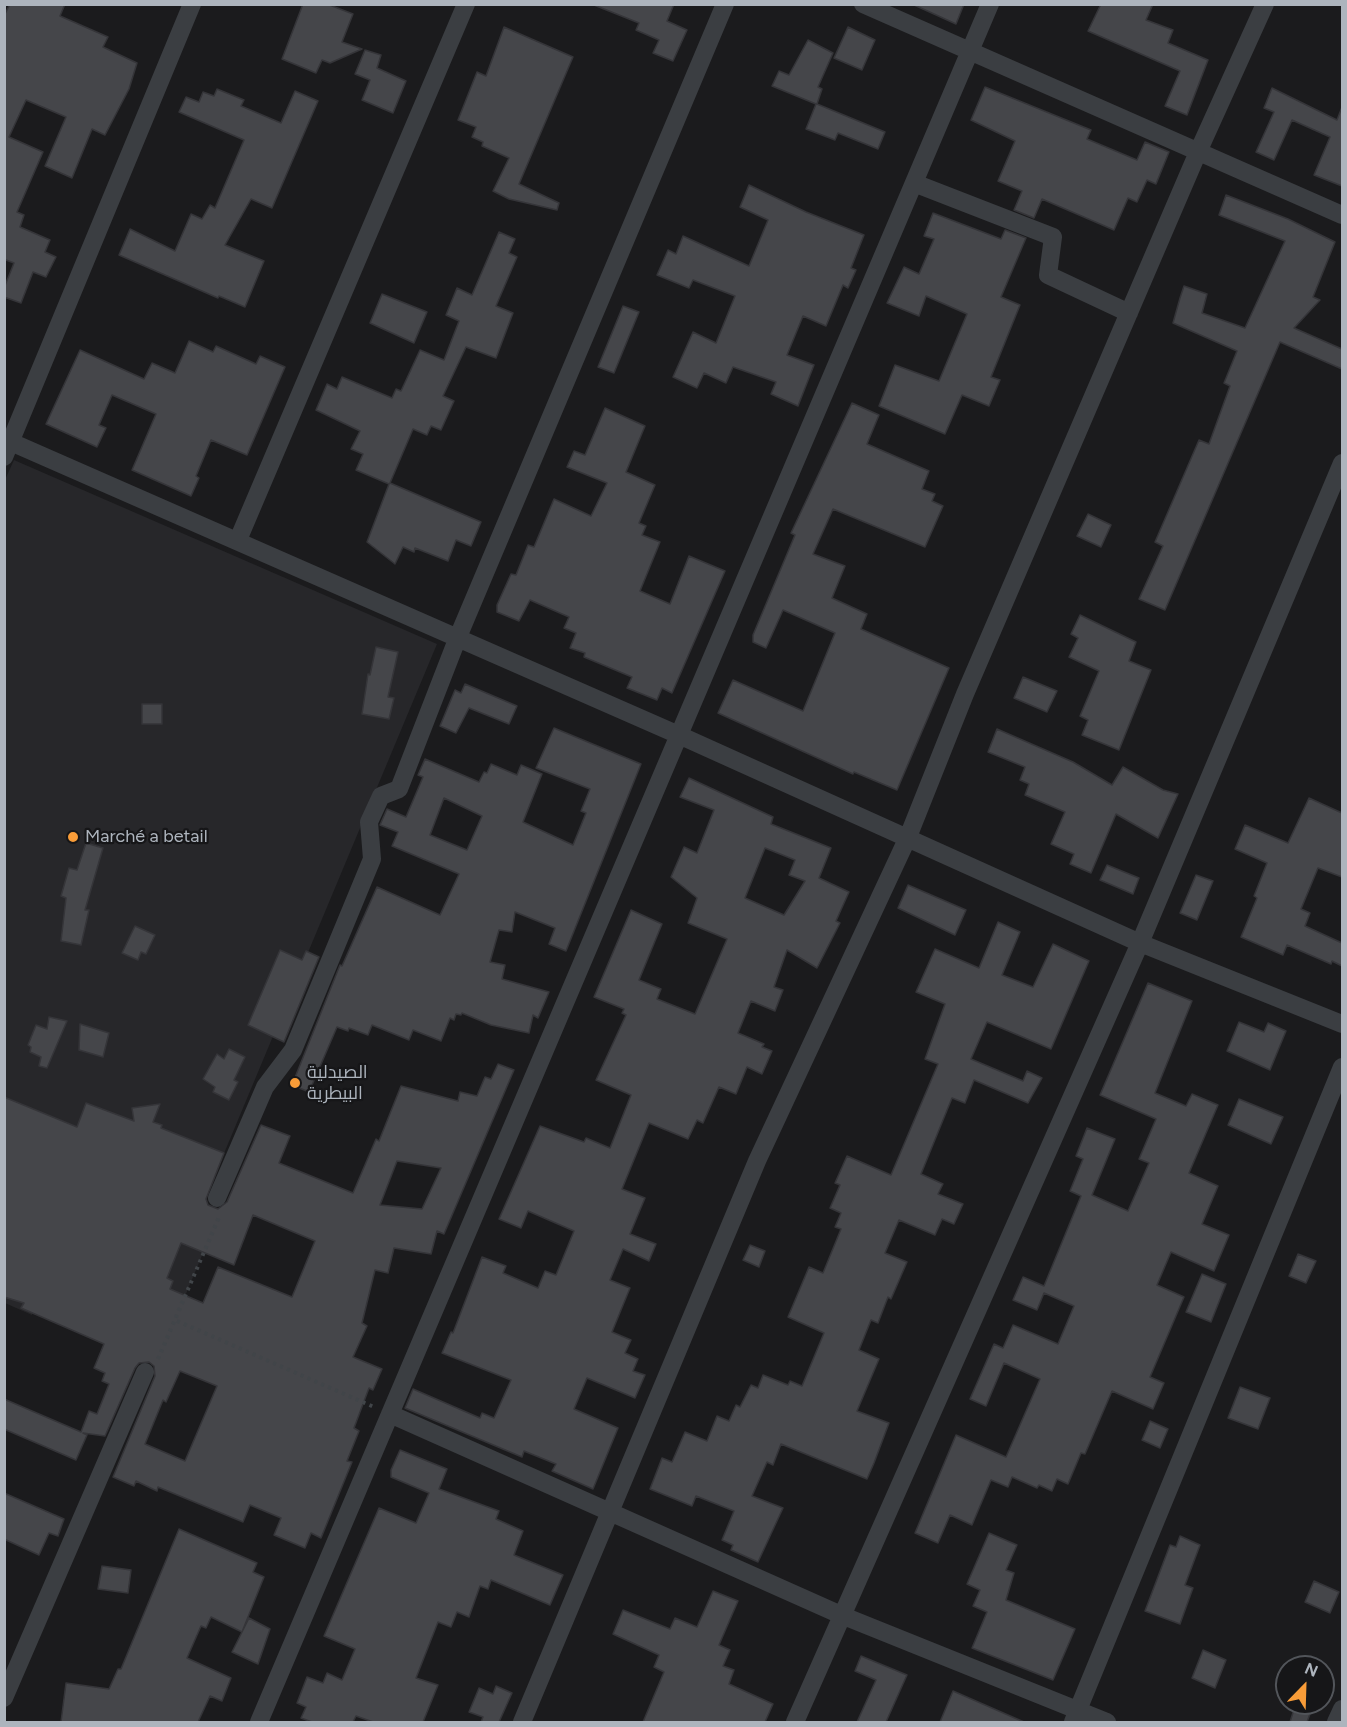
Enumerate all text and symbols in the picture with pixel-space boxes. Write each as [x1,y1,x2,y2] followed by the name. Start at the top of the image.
[85,826,208,848] place label: Marché a betail
[66,830,80,844] marker: Marché a betail
[307,1062,368,1104] place label: الصيدلية البيطرية
[288,1076,302,1090] marker: الصيدلية البيطرية
[1275,1655,1335,1715] north arrow
[1302,1659,1321,1681] text: N

